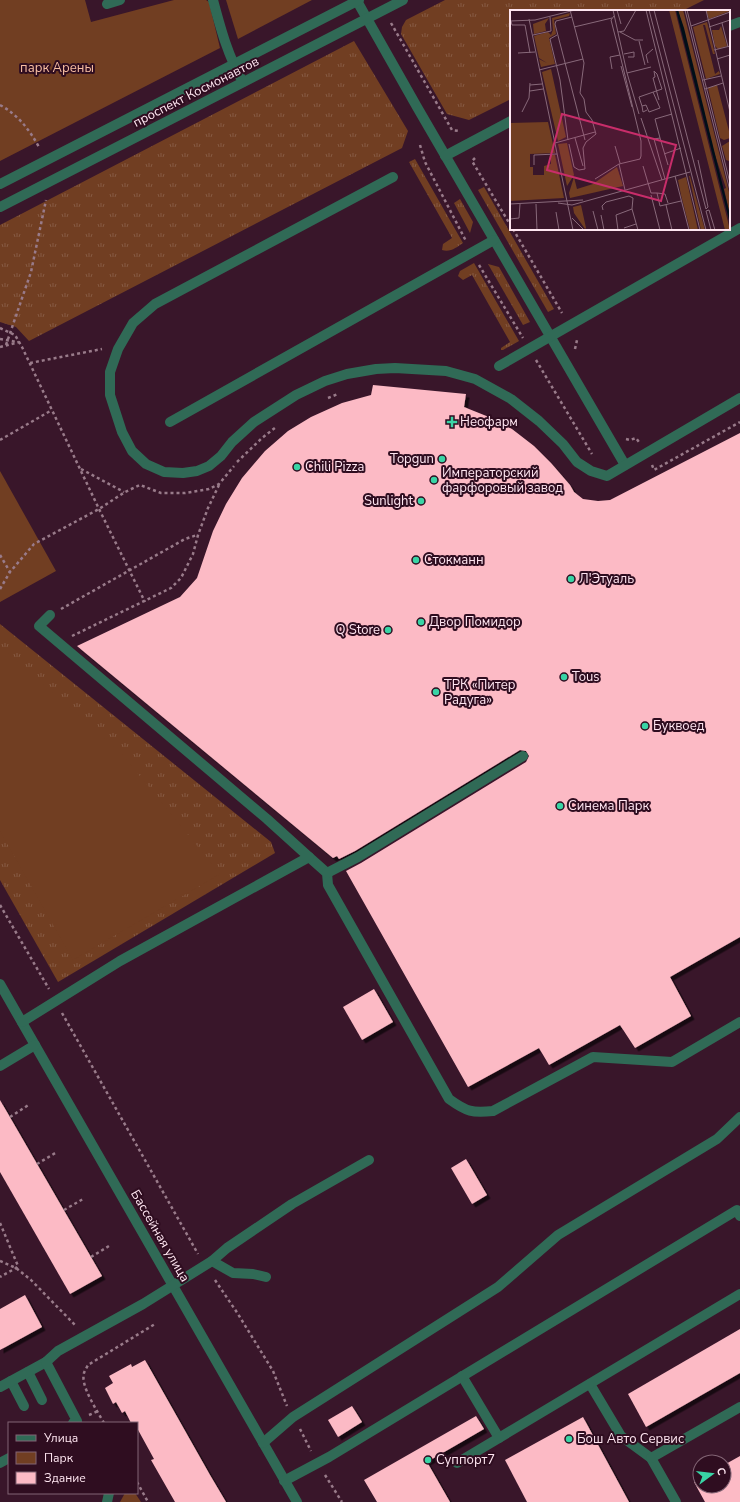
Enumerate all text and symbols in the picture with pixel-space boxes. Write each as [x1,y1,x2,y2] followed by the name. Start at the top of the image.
[510,10,730,230] inset map
[130,52,262,132] street label: проспект Космонавтов
[20,59,94,77] park label: парк Арены
[460,413,518,431] place label: Неофарм
[447,417,457,427] marker: Неофарм
[390,450,434,468] place label: Topgun
[437,454,447,464] marker: Topgun
[305,458,364,476] place label: Chili Pizza
[292,462,302,472] marker: Chili Pizza
[442,464,563,497] place label: Императорский фарфоровый завод
[429,475,439,485] marker: Императорский фарфоровый завод
[364,492,413,510] place label: Sunlight
[416,496,426,506] marker: Sunlight
[424,551,484,569] place label: Стокманн
[411,555,421,565] marker: Стокманн
[579,570,634,588] place label: Л'Этуаль
[566,574,576,584] marker: Л'Этуаль
[429,613,521,631] place label: Двор Помидор
[416,617,426,627] marker: Двор Помидор
[336,621,380,639] place label: Q Store
[383,625,393,635] marker: Q Store
[572,668,600,686] place label: Tous
[559,672,569,682] marker: Tous
[444,676,516,709] place label: ТРК «Питер Радуга»
[431,687,441,697] marker: ТРК «Питер Радуга»
[653,717,705,735] place label: Буквоед
[640,721,650,731] marker: Буквоед
[568,797,649,815] place label: Синема Парк
[555,801,565,811] marker: Синема Парк
[126,1187,194,1285] street label: Бассейная улица
[8,1422,138,1494] legend
[43,1430,78,1446] text: Улица
[577,1430,684,1448] place label: Бош Авто Сервис
[564,1434,574,1444] marker: Бош Авто Сервис
[44,1450,74,1466] text: Парк
[436,1451,495,1469] place label: Суппорт7
[692,1454,732,1494] north arrow
[423,1455,433,1465] marker: Суппорт7
[713,1466,730,1478] text: С
[44,1470,86,1486] text: Здание

